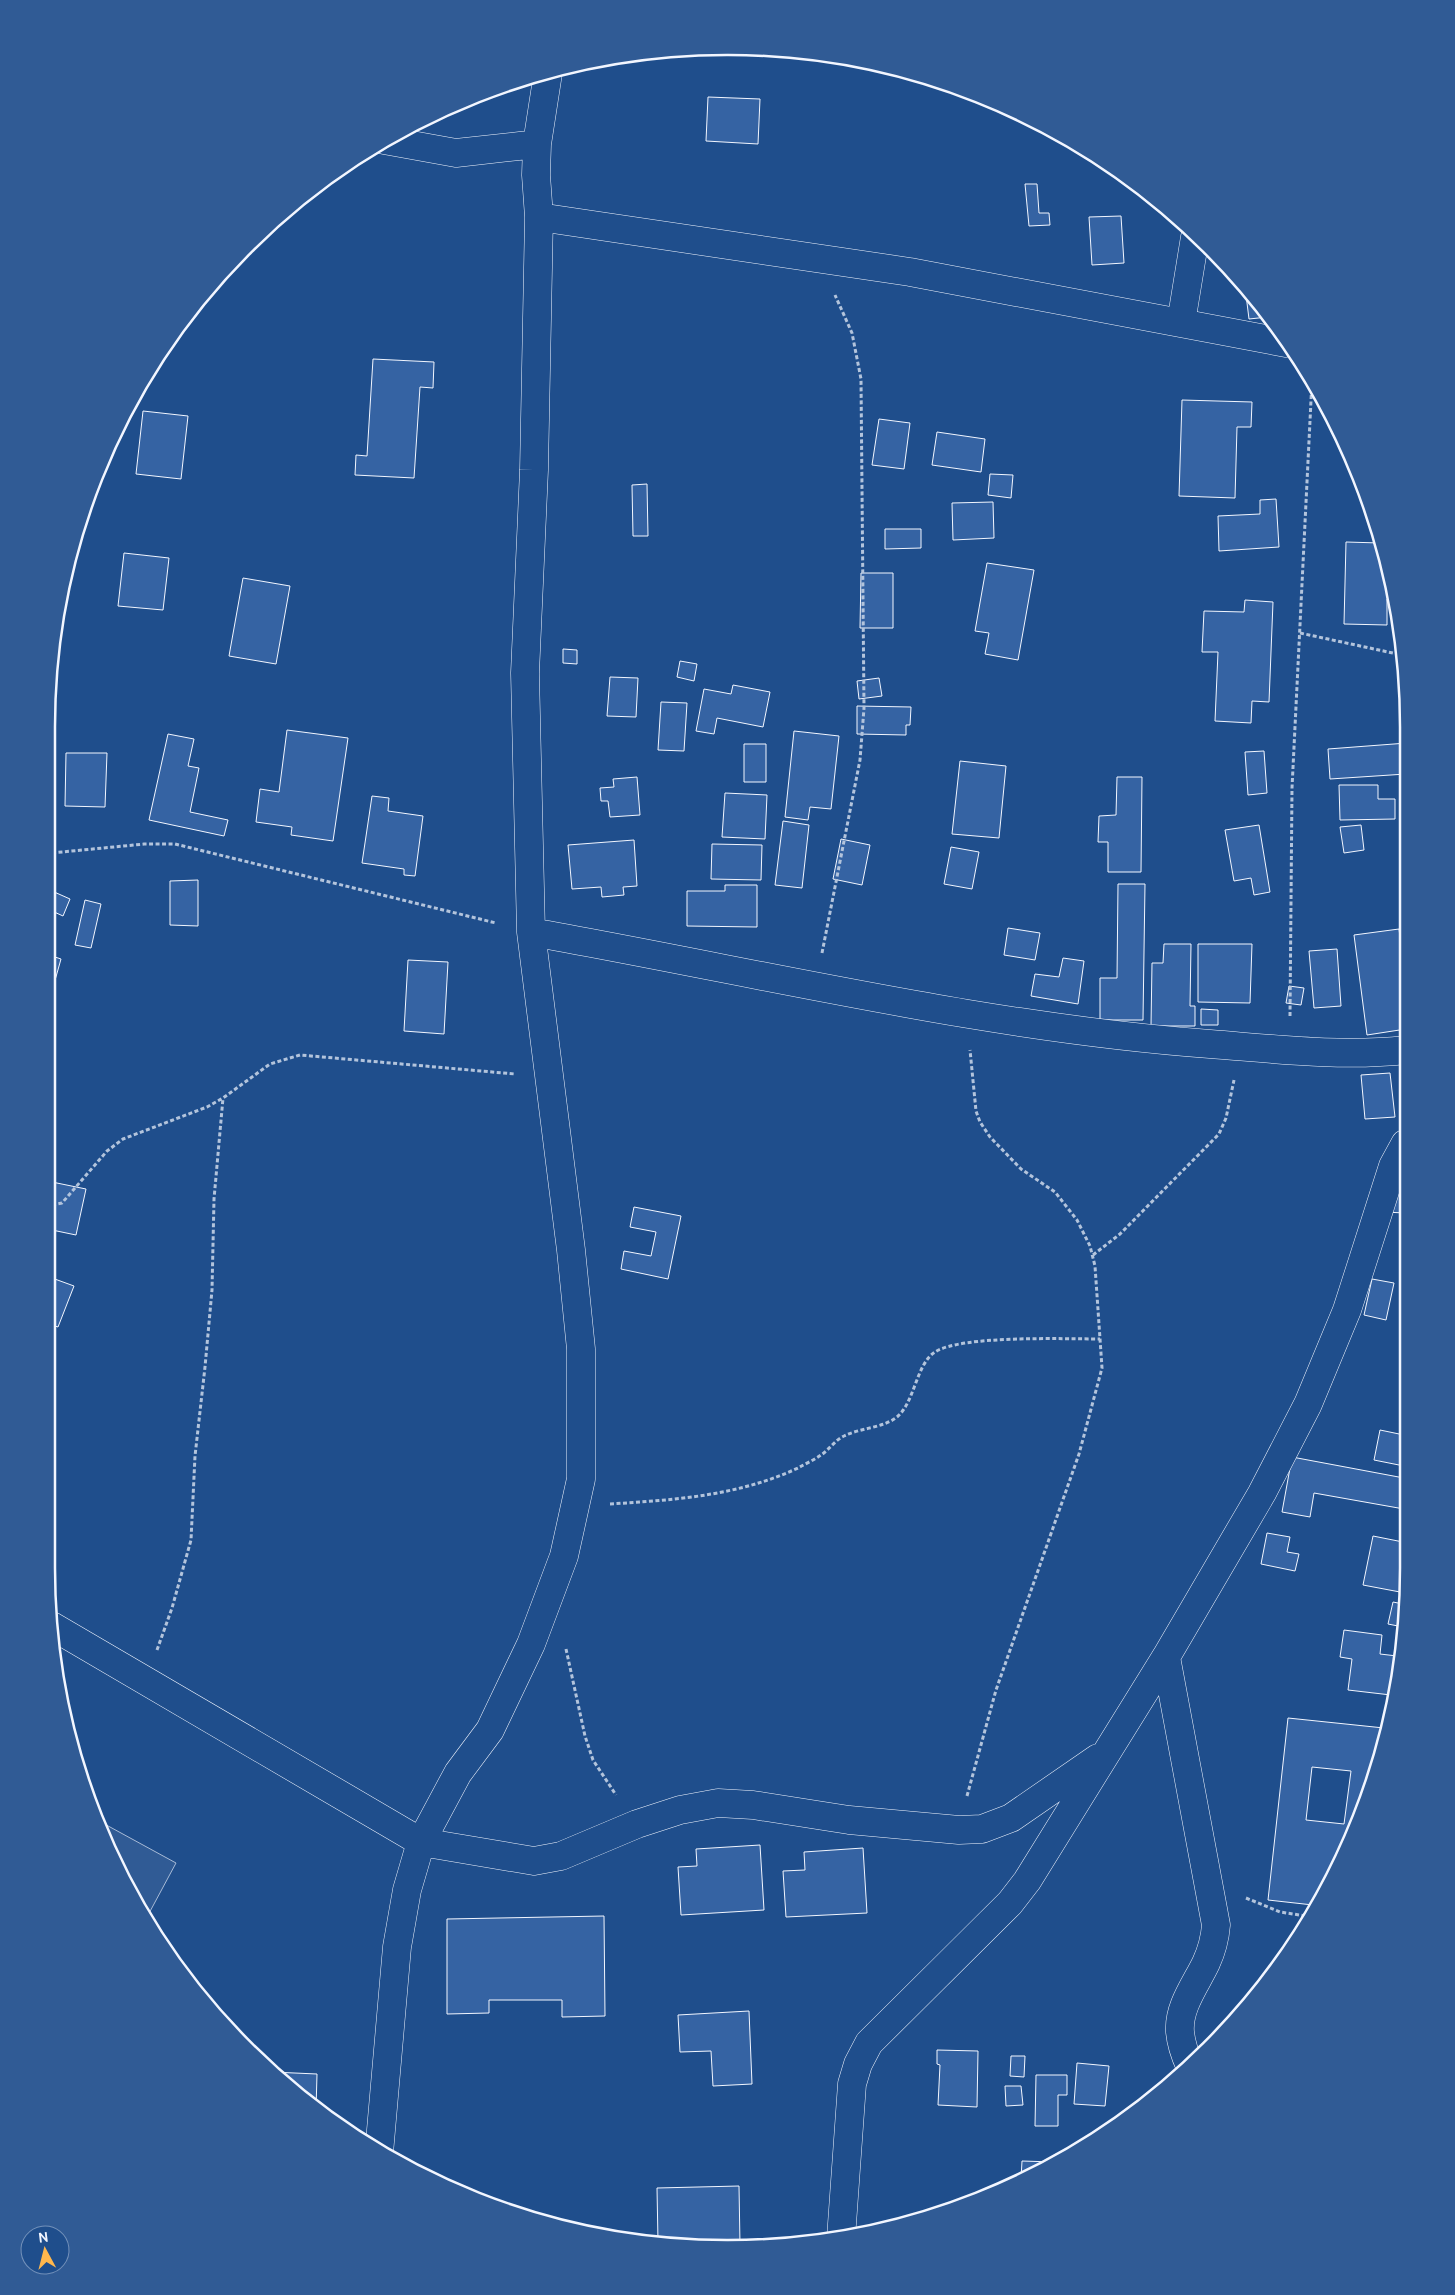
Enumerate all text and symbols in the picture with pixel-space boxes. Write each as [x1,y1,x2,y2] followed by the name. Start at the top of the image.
[20,2225,70,2275] north arrow
[37,2228,49,2247] text: N

